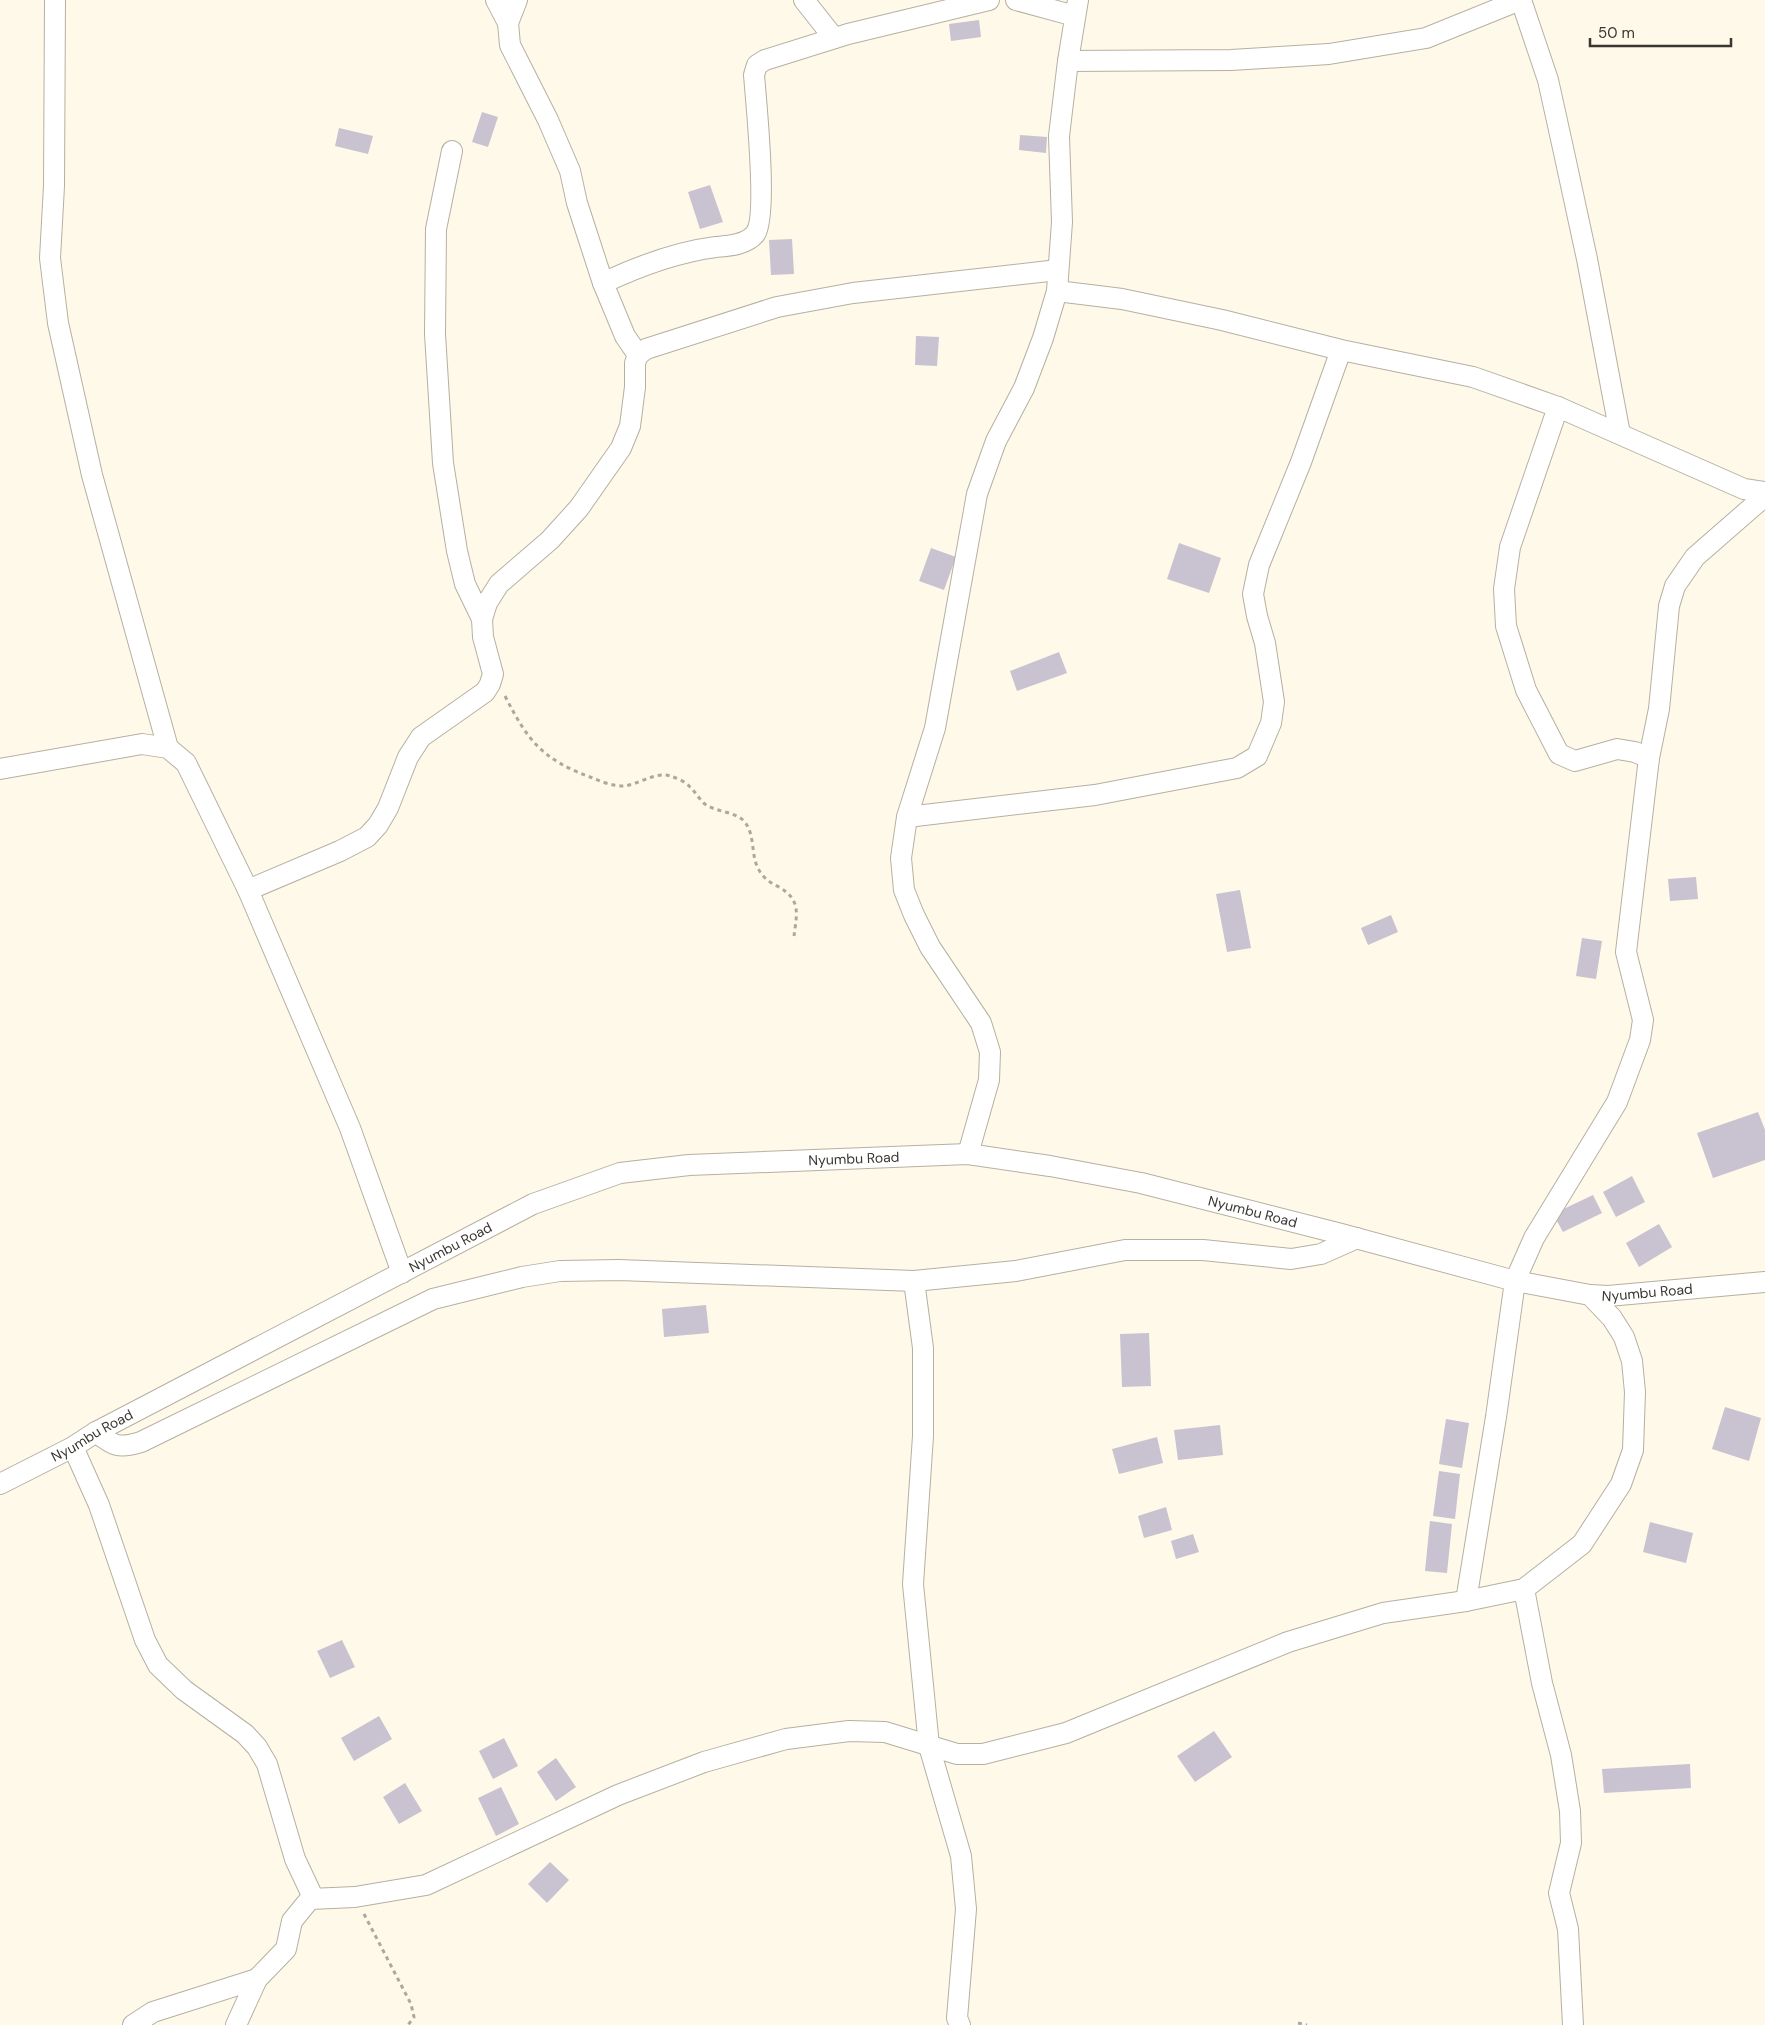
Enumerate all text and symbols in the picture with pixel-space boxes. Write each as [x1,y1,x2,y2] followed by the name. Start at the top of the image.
[1590,15,1731,47] scale bar
[1598,23,1635,43] text: 50 m
[808,1148,900,1169] street label: Nyumbu Road
[1206,1192,1299,1231] street label: Nyumbu Road
[406,1218,495,1276] street label: Nyumbu Road
[1601,1279,1693,1305] street label: Nyumbu Road
[48,1405,136,1466] street label: Nyumbu Road

